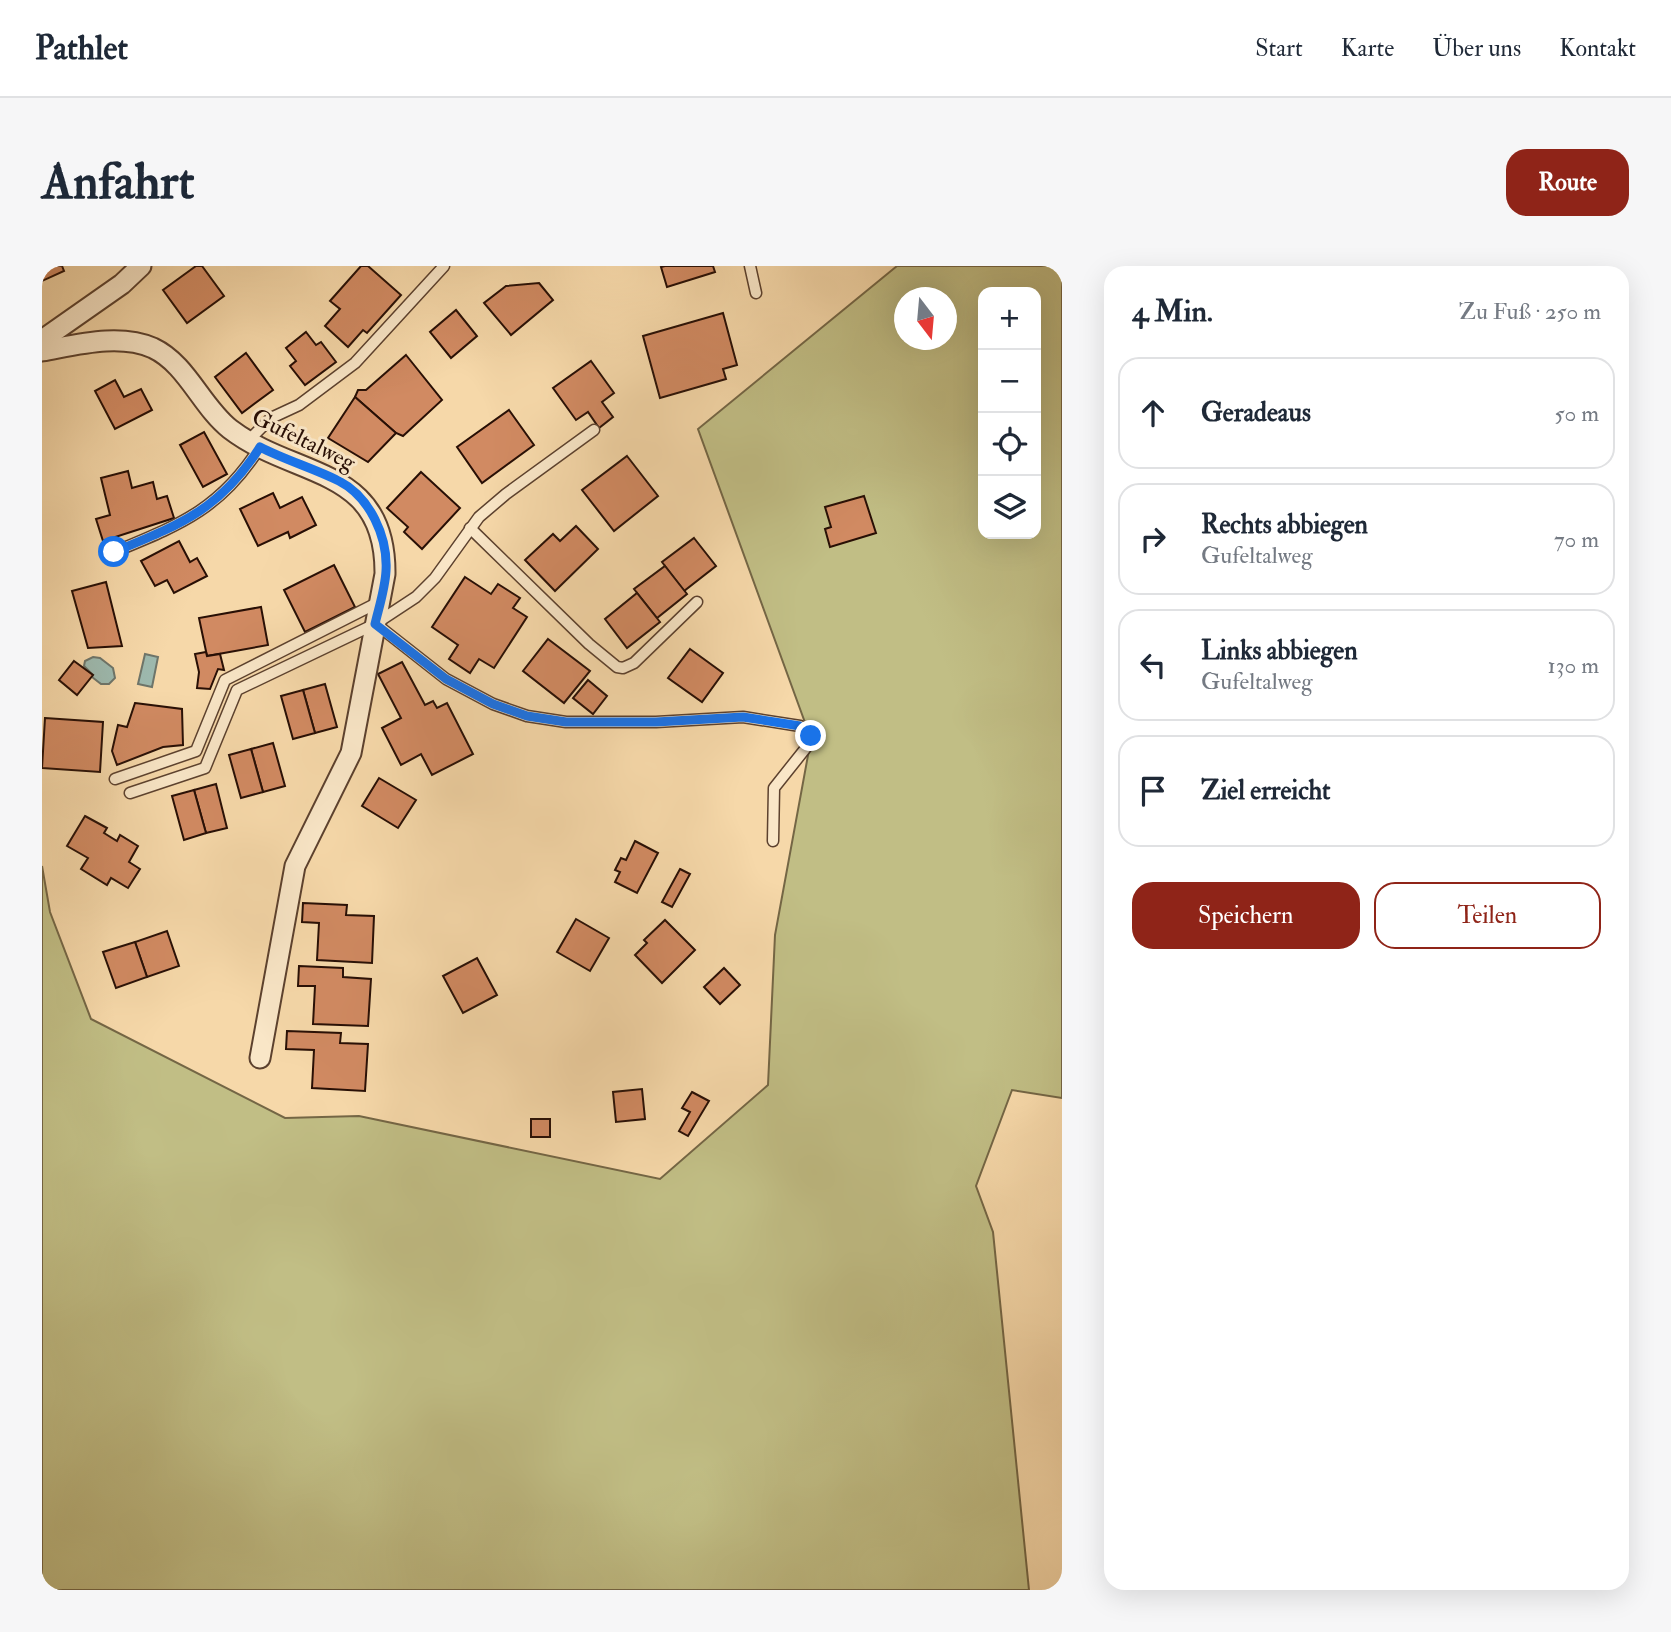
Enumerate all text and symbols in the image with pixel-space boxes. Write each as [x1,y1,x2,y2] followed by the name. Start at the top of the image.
[35,28,128,69] text: Pathlet
[1255,33,1303,64] text: Start
[1341,33,1394,64] text: Karte
[1432,33,1521,64] text: Über uns
[1559,33,1636,64] text: Kontakt
[1506,149,1629,216] button: Route
[42,152,194,213] text: Anfahrt
[894,287,957,350] north arrow
[978,287,1041,539] map controls
[978,287,1041,350] button: +
[1132,293,1213,330] text: 4 Min.
[1459,297,1601,326] text: Zu Fuß · 250 m
[978,350,1041,413] button: −
[1134,394,1172,432] icon: ahead
[1201,397,1311,429] text: Geradeaus
[1555,399,1599,428] text: 50 m
[247,402,361,477] street label: Gufeltalweg
[978,413,1041,476] button: locate
[978,476,1041,539] button: layers
[1201,509,1368,541] text: Rechts abbiegen
[1134,520,1172,558] icon: right
[1554,525,1599,554] text: 70 m
[98,536,129,567] route start
[1201,541,1313,570] text: Gufeltalweg
[1201,635,1358,667] text: Links abbiegen
[1134,646,1172,684] icon: left
[1547,651,1599,680] text: 130 m
[1201,667,1313,696] text: Gufeltalweg
[795,720,826,751] route end
[1134,772,1172,810] icon: arrive
[1201,775,1331,807] text: Ziel erreicht
[1132,882,1360,949] button: Speichern
[1374,882,1601,949] button: Teilen

